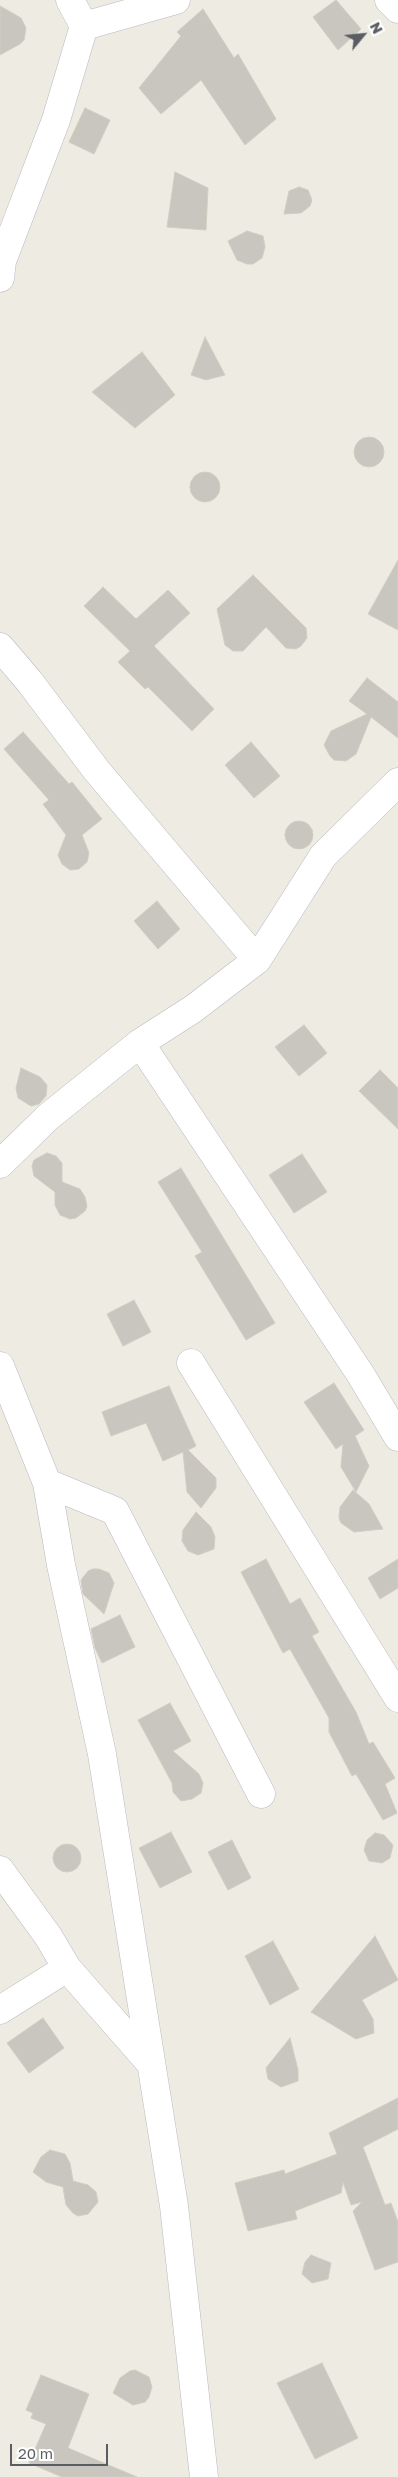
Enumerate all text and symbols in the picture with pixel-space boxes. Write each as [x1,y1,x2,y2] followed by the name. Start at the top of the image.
[338,10,388,60] north arrow
[367,19,387,36] text: N
[12,2434,110,2466] scale bar
[18,2444,53,2462] text: 20 m

